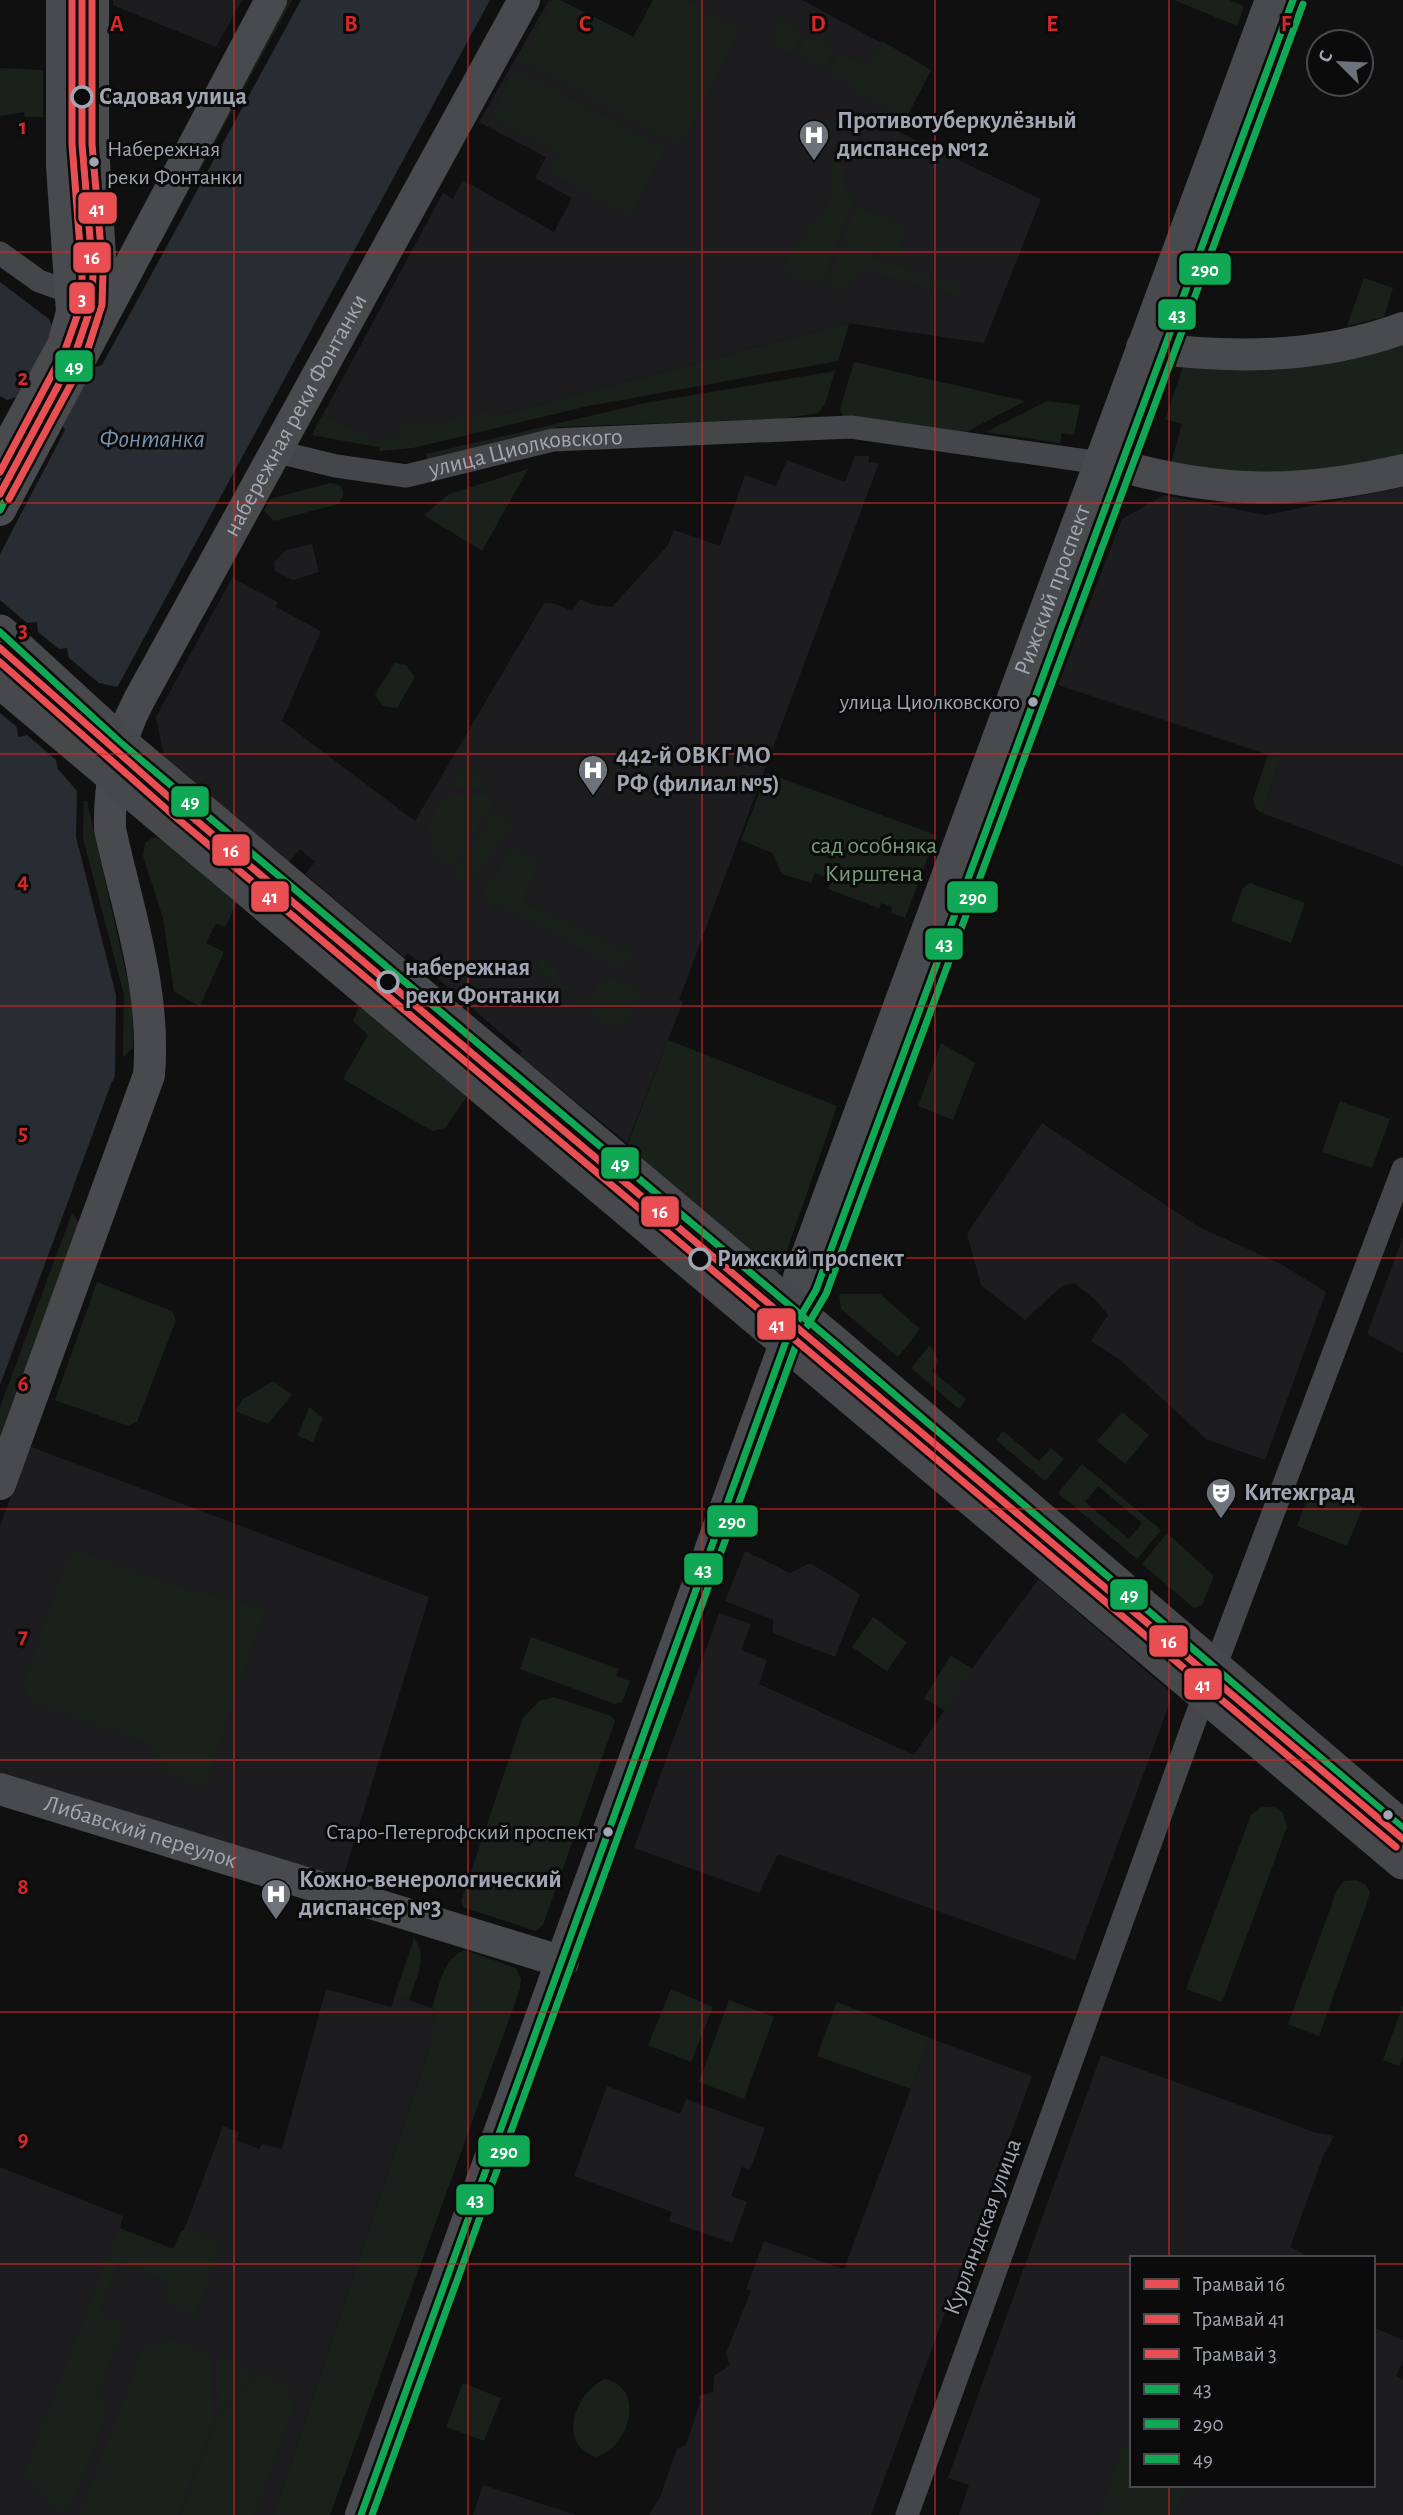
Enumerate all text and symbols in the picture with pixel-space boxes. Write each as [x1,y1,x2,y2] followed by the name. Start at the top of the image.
[110,13,124,36] text: A
[344,13,358,36] text: B
[579,13,591,36] text: C
[810,13,826,36] text: D
[1046,13,1058,36] text: E
[1281,13,1292,36] text: F
[1305,28,1375,98] north arrow
[1315,48,1337,65] text: С
[99,85,247,109] place label: Садовая улица
[71,86,93,108] marker: Садовая улица
[837,109,1077,161] place label: Противотуберкулёзный диспансер №12
[19,116,27,139] text: 1
[797,118,831,162] hospital icon: Противотуберкулёзный диспансер №12
[107,138,243,188] place label: Набережная реки Фонтанки
[87,155,101,169] marker: Набережная реки Фонтанки
[77,191,118,225] line badge: 41
[89,200,105,219] text: 41
[72,241,112,274] line badge: 16
[84,249,100,268] text: 16
[1178,252,1232,286] line badge: 290
[1191,261,1219,280] text: 290
[68,281,96,315] line badge: 3
[78,290,86,309] text: 3
[219,290,372,541] street label: набережная реки Фонтанки
[1157,298,1197,331] line badge: 43
[1168,306,1186,325] text: 43
[54,349,94,383] line badge: 49
[65,358,83,377] text: 49
[18,367,29,390] text: 2
[426,425,623,482] street label: улица Циолковского
[99,426,205,452] water label: Фонтанка
[1011,502,1095,678] street label: Рижский проспект
[18,619,28,642] text: 3
[839,691,1020,713] place label: улица Циолковского
[1026,695,1040,709] marker: улица Циолковского
[616,744,780,796] place label: 442-й ОВКГ МО РФ (филиал №5)
[576,753,610,797] hospital icon: 442-й ОВКГ МО РФ (филиал №5)
[170,785,210,818] line badge: 49
[181,793,199,812] text: 49
[211,833,251,867] line badge: 16
[811,834,937,886] park label: сад особняка Кирштена
[223,842,239,861] text: 16
[17,870,29,893] text: 4
[250,880,290,913] line badge: 41
[946,880,999,914] line badge: 290
[262,888,278,907] text: 41
[959,889,987,908] text: 290
[924,927,964,961] line badge: 43
[935,935,953,954] text: 43
[405,956,560,1008] place label: набережная реки Фонтанки
[377,971,399,993] marker: набережная реки Фонтанки
[18,1122,28,1145] text: 5
[600,1146,640,1180] line badge: 49
[611,1155,629,1174] text: 49
[640,1195,680,1228] line badge: 16
[652,1203,668,1222] text: 16
[717,1247,905,1271] place label: Рижский проспект
[689,1248,711,1270] marker: Рижский проспект
[756,1307,797,1341] line badge: 41
[769,1316,785,1335] text: 41
[17,1373,29,1396] text: 6
[1204,1476,1238,1520] theatre icon: Китежград
[1244,1481,1355,1505] place label: Китежград
[706,1504,759,1538] line badge: 290
[718,1513,746,1532] text: 290
[683,1552,724,1586] line badge: 43
[694,1561,712,1580] text: 43
[1109,1578,1149,1611] line badge: 49
[1120,1586,1138,1605] text: 49
[1148,1624,1189,1658] line badge: 16
[18,1625,28,1648] text: 7
[1161,1633,1177,1652] text: 16
[1183,1667,1223,1701] line badge: 41
[1195,1676,1211,1695] text: 41
[41,1791,240,1873] street label: Либавский переулок
[1381,1808,1395,1822] unlabelled marker
[326,1821,596,1843] place label: Старо-Петергофский проспект
[601,1825,615,1839] marker: Старо-Петергофский проспект
[299,1868,562,1920] place label: Кожно-венерологический диспансер №3
[17,1876,29,1899] text: 8
[259,1877,293,1921] hospital icon: Кожно-венерологический диспансер №3
[17,2128,29,2151] text: 9
[477,2134,531,2168] line badge: 290
[940,2136,1026,2318] street label: Курляндская улица
[490,2143,518,2162] text: 290
[455,2183,495,2216] line badge: 43
[466,2191,484,2210] text: 43
[1130,2256,1375,2487] legend
[1193,2274,1285,2295] text: Трамвай 16
[1193,2309,1285,2330] text: Трамвай 41
[1193,2344,1277,2365] text: Трамвай 3
[1193,2379,1212,2400] text: 43
[1193,2414,1224,2435] text: 290
[1193,2449,1213,2470] text: 49

